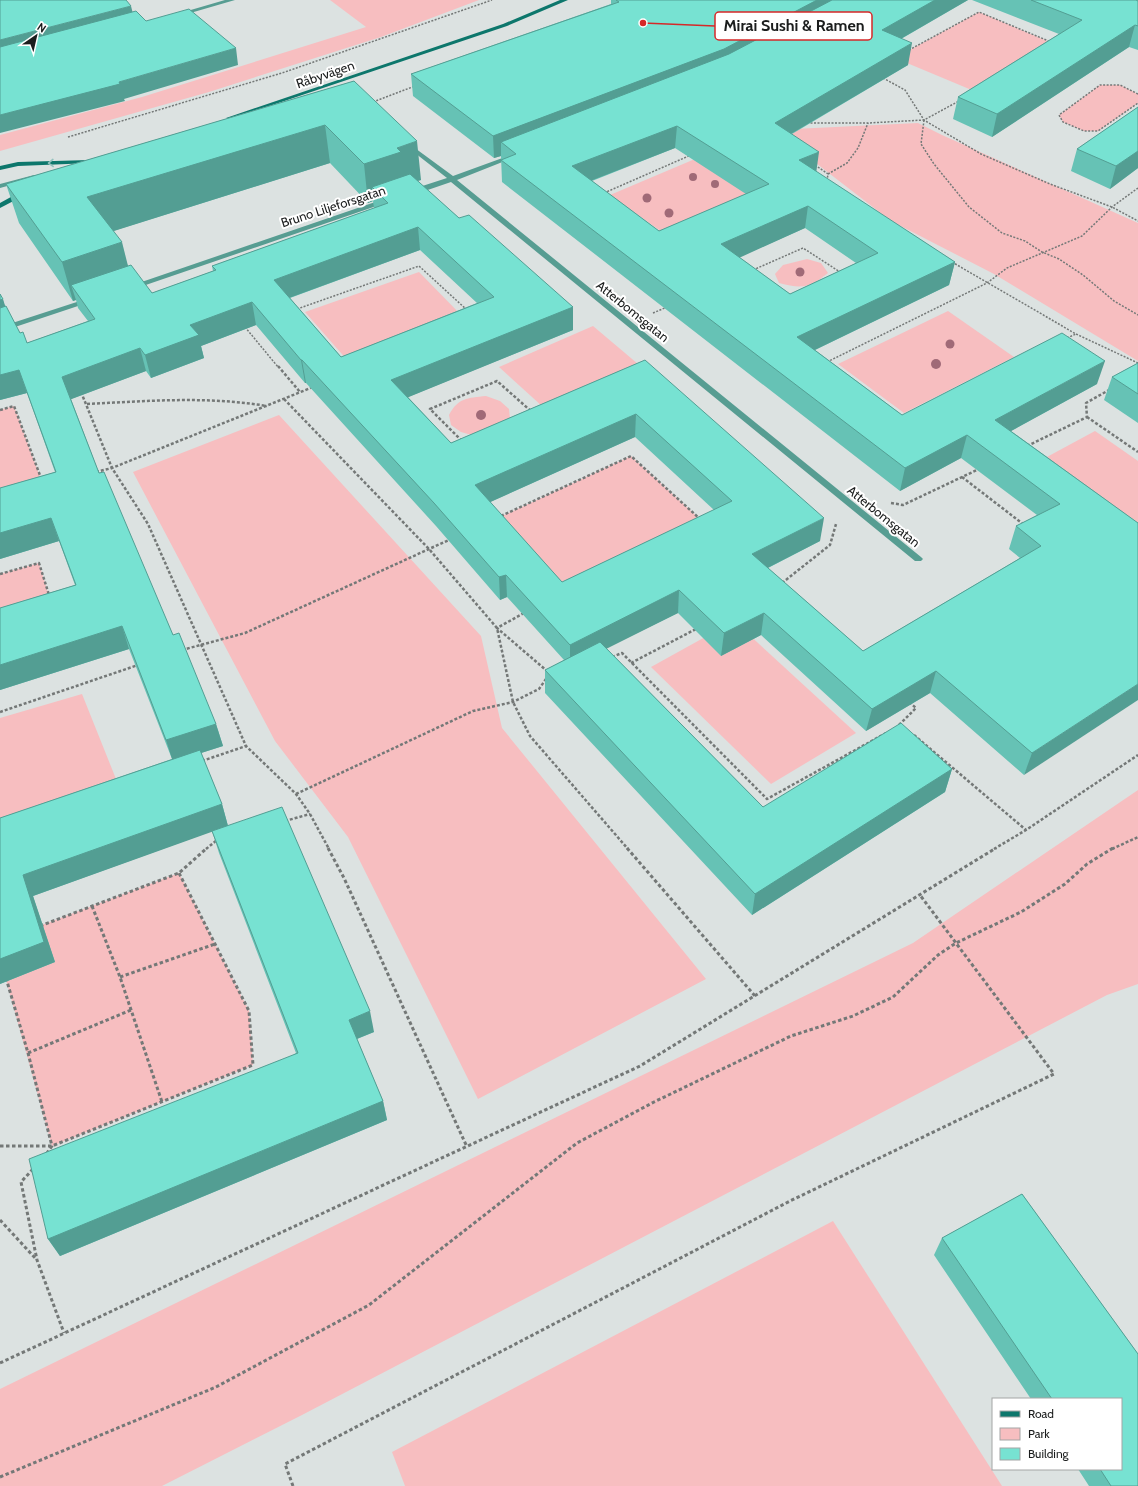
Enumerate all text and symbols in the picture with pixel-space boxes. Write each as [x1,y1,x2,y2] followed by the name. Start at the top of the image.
[715,12,872,40] callout: Mirai Sushi & Ramen
[16,16,56,56] north arrow
[723,16,865,35] text: Mirai Sushi & Ramen
[34,20,49,36] text: N
[294,57,356,91] street label: Råbyvägen
[48,159,54,167] one-way arrow
[279,182,388,231] street label: Bruno Liljeforsgatan
[593,277,673,345] street label: Atterbomsgatan
[844,482,924,550] street label: Atterbomsgatan
[992,1398,1122,1470] legend
[1028,1406,1054,1421] text: Road
[1028,1426,1050,1441] text: Park
[1028,1446,1070,1461] text: Building

